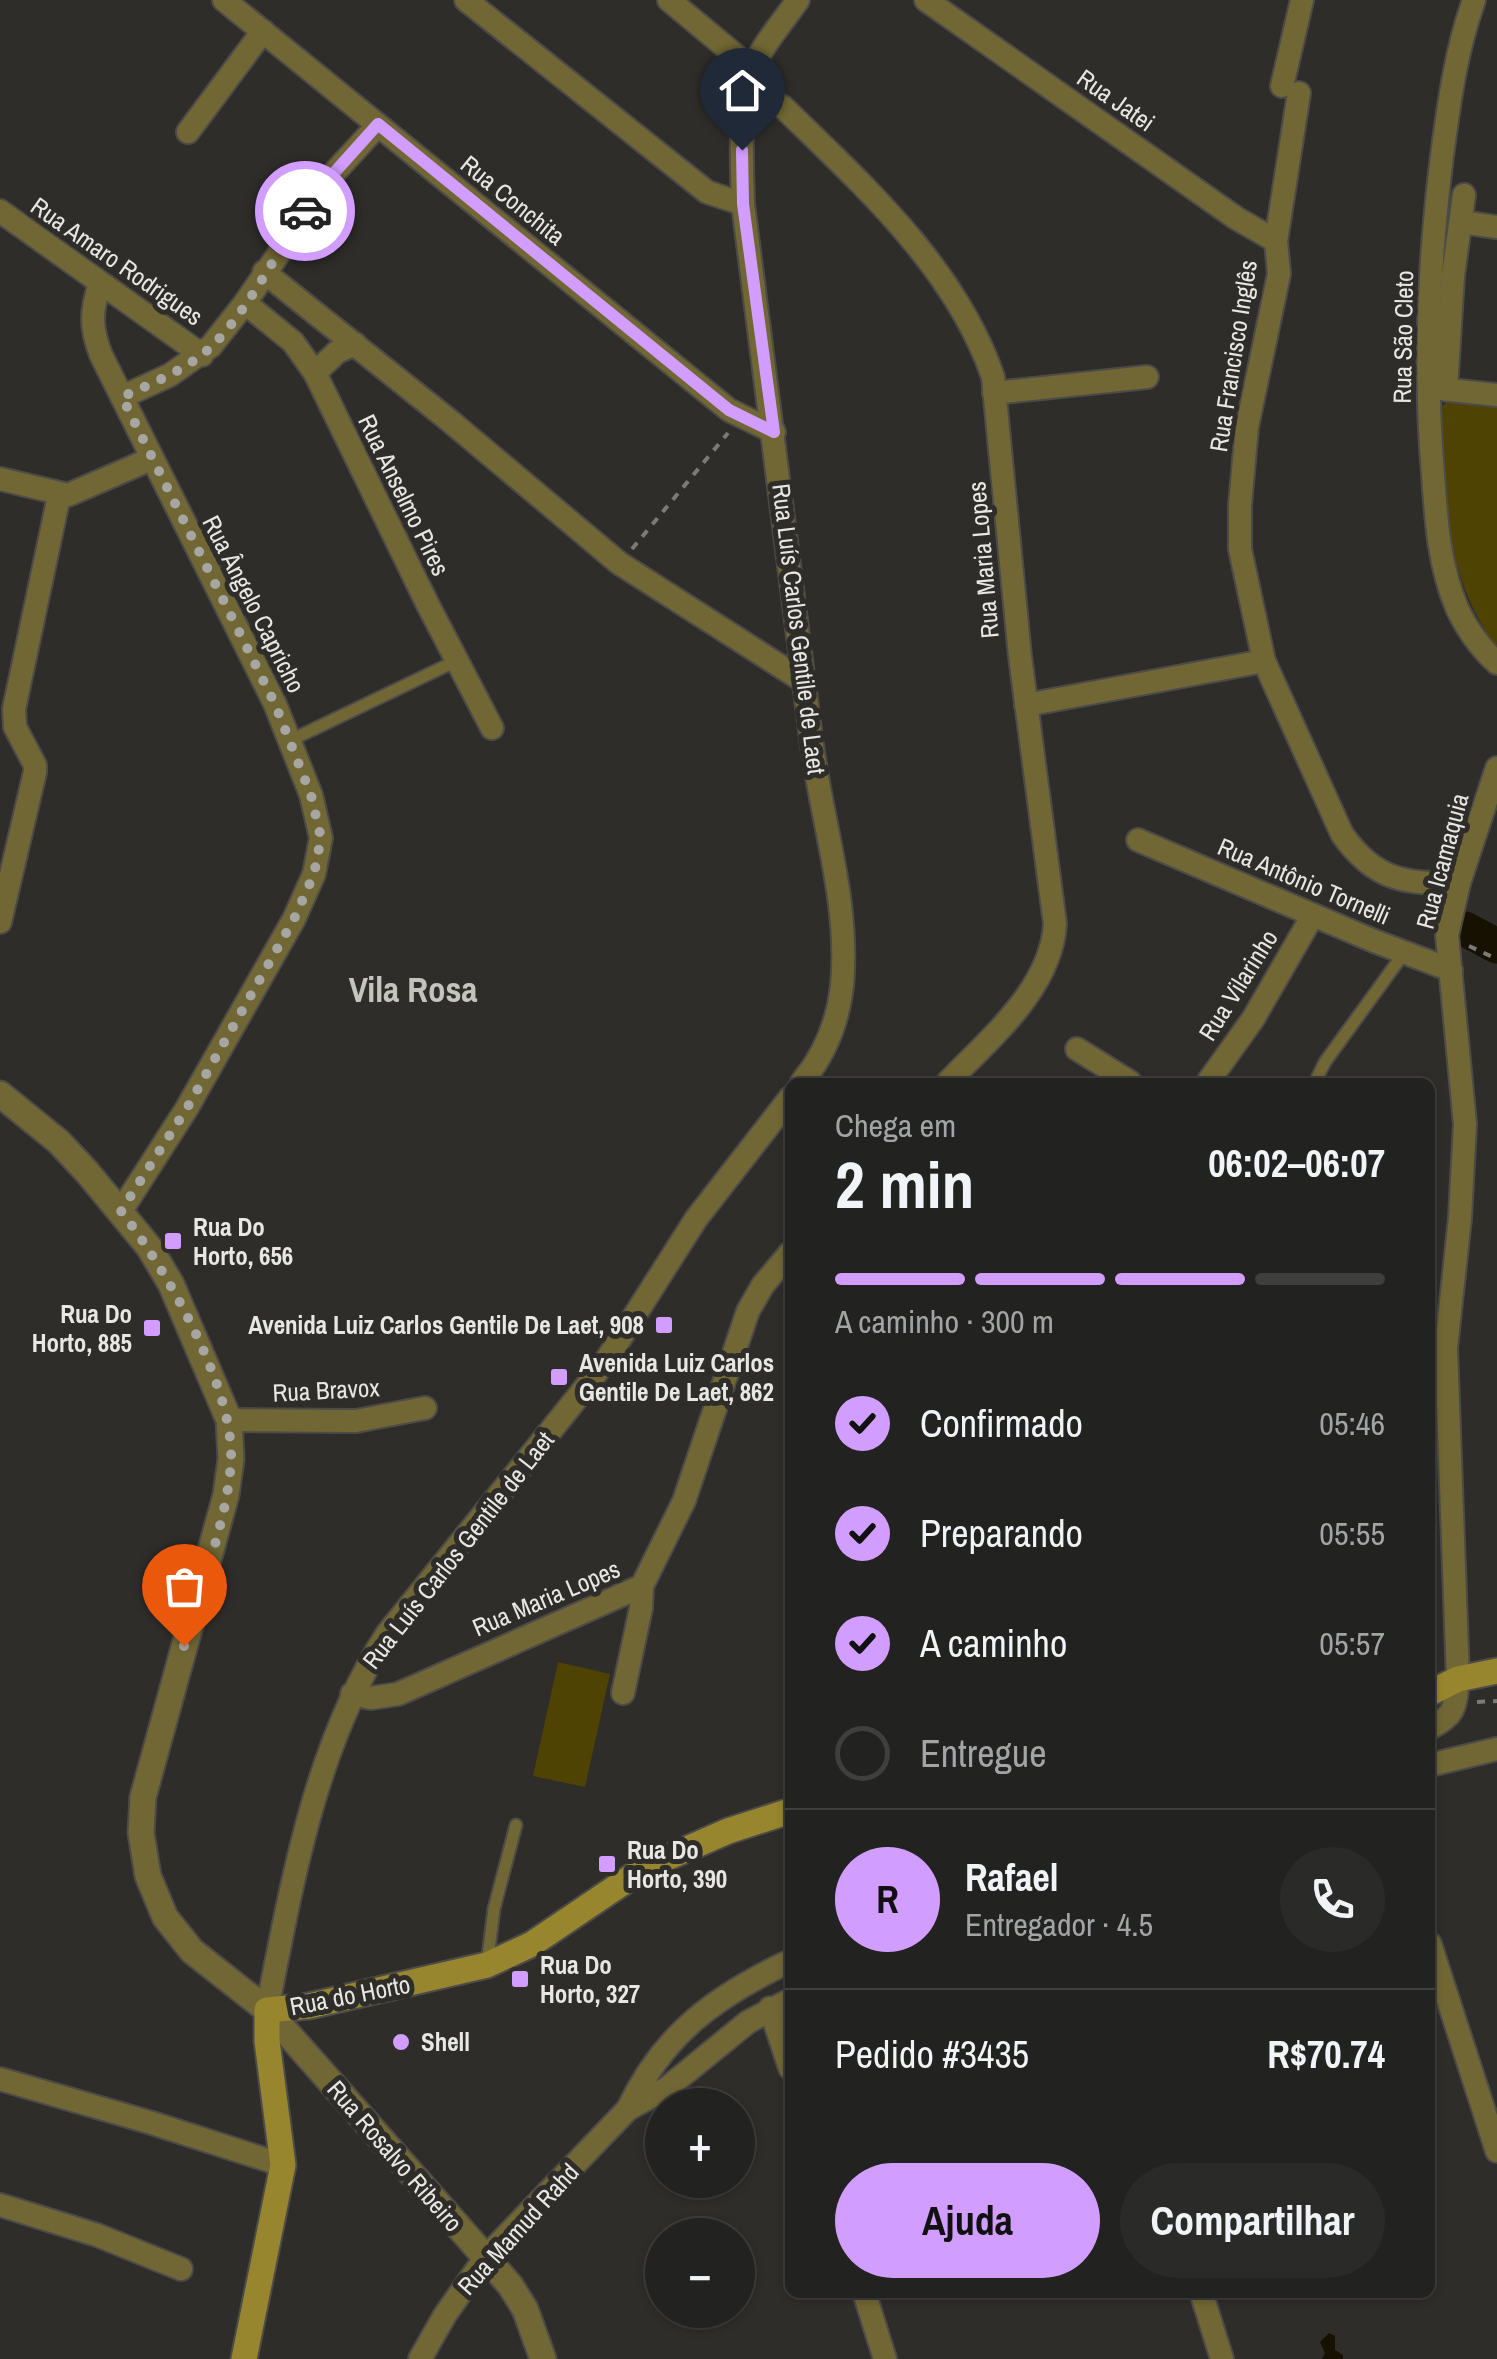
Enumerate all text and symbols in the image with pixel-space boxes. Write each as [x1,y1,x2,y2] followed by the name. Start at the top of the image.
[700,48,785,151] pin
[1070,61,1162,139] street label: Rua Jatei
[715,63,770,118] icon: home
[454,147,573,253] street label: Rua Conchita
[255,161,355,261] courier
[278,184,333,239] icon: car
[24,189,210,333] street label: Rua Amaro Rodrigues
[1201,258,1265,454] street label: Rua Francisco Inglês
[1385,270,1421,404] street label: Rua São Cleto
[350,409,458,581] street label: Rua Anselmo Pires
[959,480,1007,640] street label: Rua Maria Lopes
[764,482,834,777] street label: Rua Luís Carlos Gentile de Laet
[195,509,313,699] street label: Rua Ângelo Capricho
[1408,789,1477,933] street label: Rua Icamaquia
[1213,829,1395,933] street label: Rua Antônio Tornelli
[1190,923,1286,1047] street label: Rua Vilarinho
[349,966,477,1013] district label: Vila Rosa
[835,1104,956,1147] text: Chega em
[1208,1138,1385,1189] text: 06:02–06:07
[835,1141,974,1228] text: 2 min
[193,1210,293,1273] place label: Rua Do Horto, 656
[162,1230,184,1252] marker: Rua Do Horto, 656
[32,1297,132,1360] place label: Rua Do Horto, 885
[835,1300,1054,1343] text: A caminho · 300 m
[248,1308,644,1342] place label: Avenida Luiz Carlos Gentile De Laet, 908
[653,1314,675,1336] marker: Avenida Luiz Carlos Gentile De Laet, 908
[141,1317,163,1339] marker: Rua Do Horto, 885
[579,1346,774,1409] place label: Avenida Luiz Carlos Gentile De Laet, 862
[548,1366,570,1388] marker: Avenida Luiz Carlos Gentile De Laet, 862
[272,1370,381,1410] street label: Rua Bravox
[835,1396,890,1451] icon: check
[920,1398,1083,1449] text: Confirmado
[1319,1402,1385,1445] text: 05:46
[354,1424,562,1676] street label: Rua Luís Carlos Gentile de Laet
[835,1506,890,1561] icon: check
[920,1508,1083,1559] text: Preparando
[1319,1512,1385,1555] text: 05:55
[142,1544,227,1647] pin
[467,1552,625,1644] street label: Rua Maria Lopes
[157,1559,212,1614] icon: bag
[835,1616,890,1671] icon: check
[920,1618,1067,1669] text: A caminho
[1319,1622,1385,1665] text: 05:57
[920,1728,1046,1779] text: Entregue
[627,1833,727,1896] place label: Rua Do Horto, 390
[1280,1847,1385,1952] button: phone
[965,1852,1059,1903] text: Rafael
[596,1853,618,1875] marker: Rua Do Horto, 390
[876,1874,899,1925] text: R
[965,1903,1153,1946] text: Entregador · 4.5
[540,1948,640,2011] place label: Rua Do Horto, 327
[287,1967,413,2023] street label: Rua do Horto
[509,1968,531,1990] marker: Rua Do Horto, 327
[421,2025,470,2059] place label: Shell
[835,2029,1029,2080] text: Pedido #3435
[1267,2029,1385,2080] text: R$70.74
[390,2031,412,2053] marker: Shell
[320,2073,470,2239] street label: Rua Rosalvo Ribeiro
[645,2088,755,2328] map controls
[645,2088,755,2198] button: +
[450,2156,586,2302] street label: Rua Mamud Rahd
[835,2163,1100,2278] button: Ajuda
[1120,2163,1385,2278] button: Compartilhar
[645,2218,755,2328] button: −

